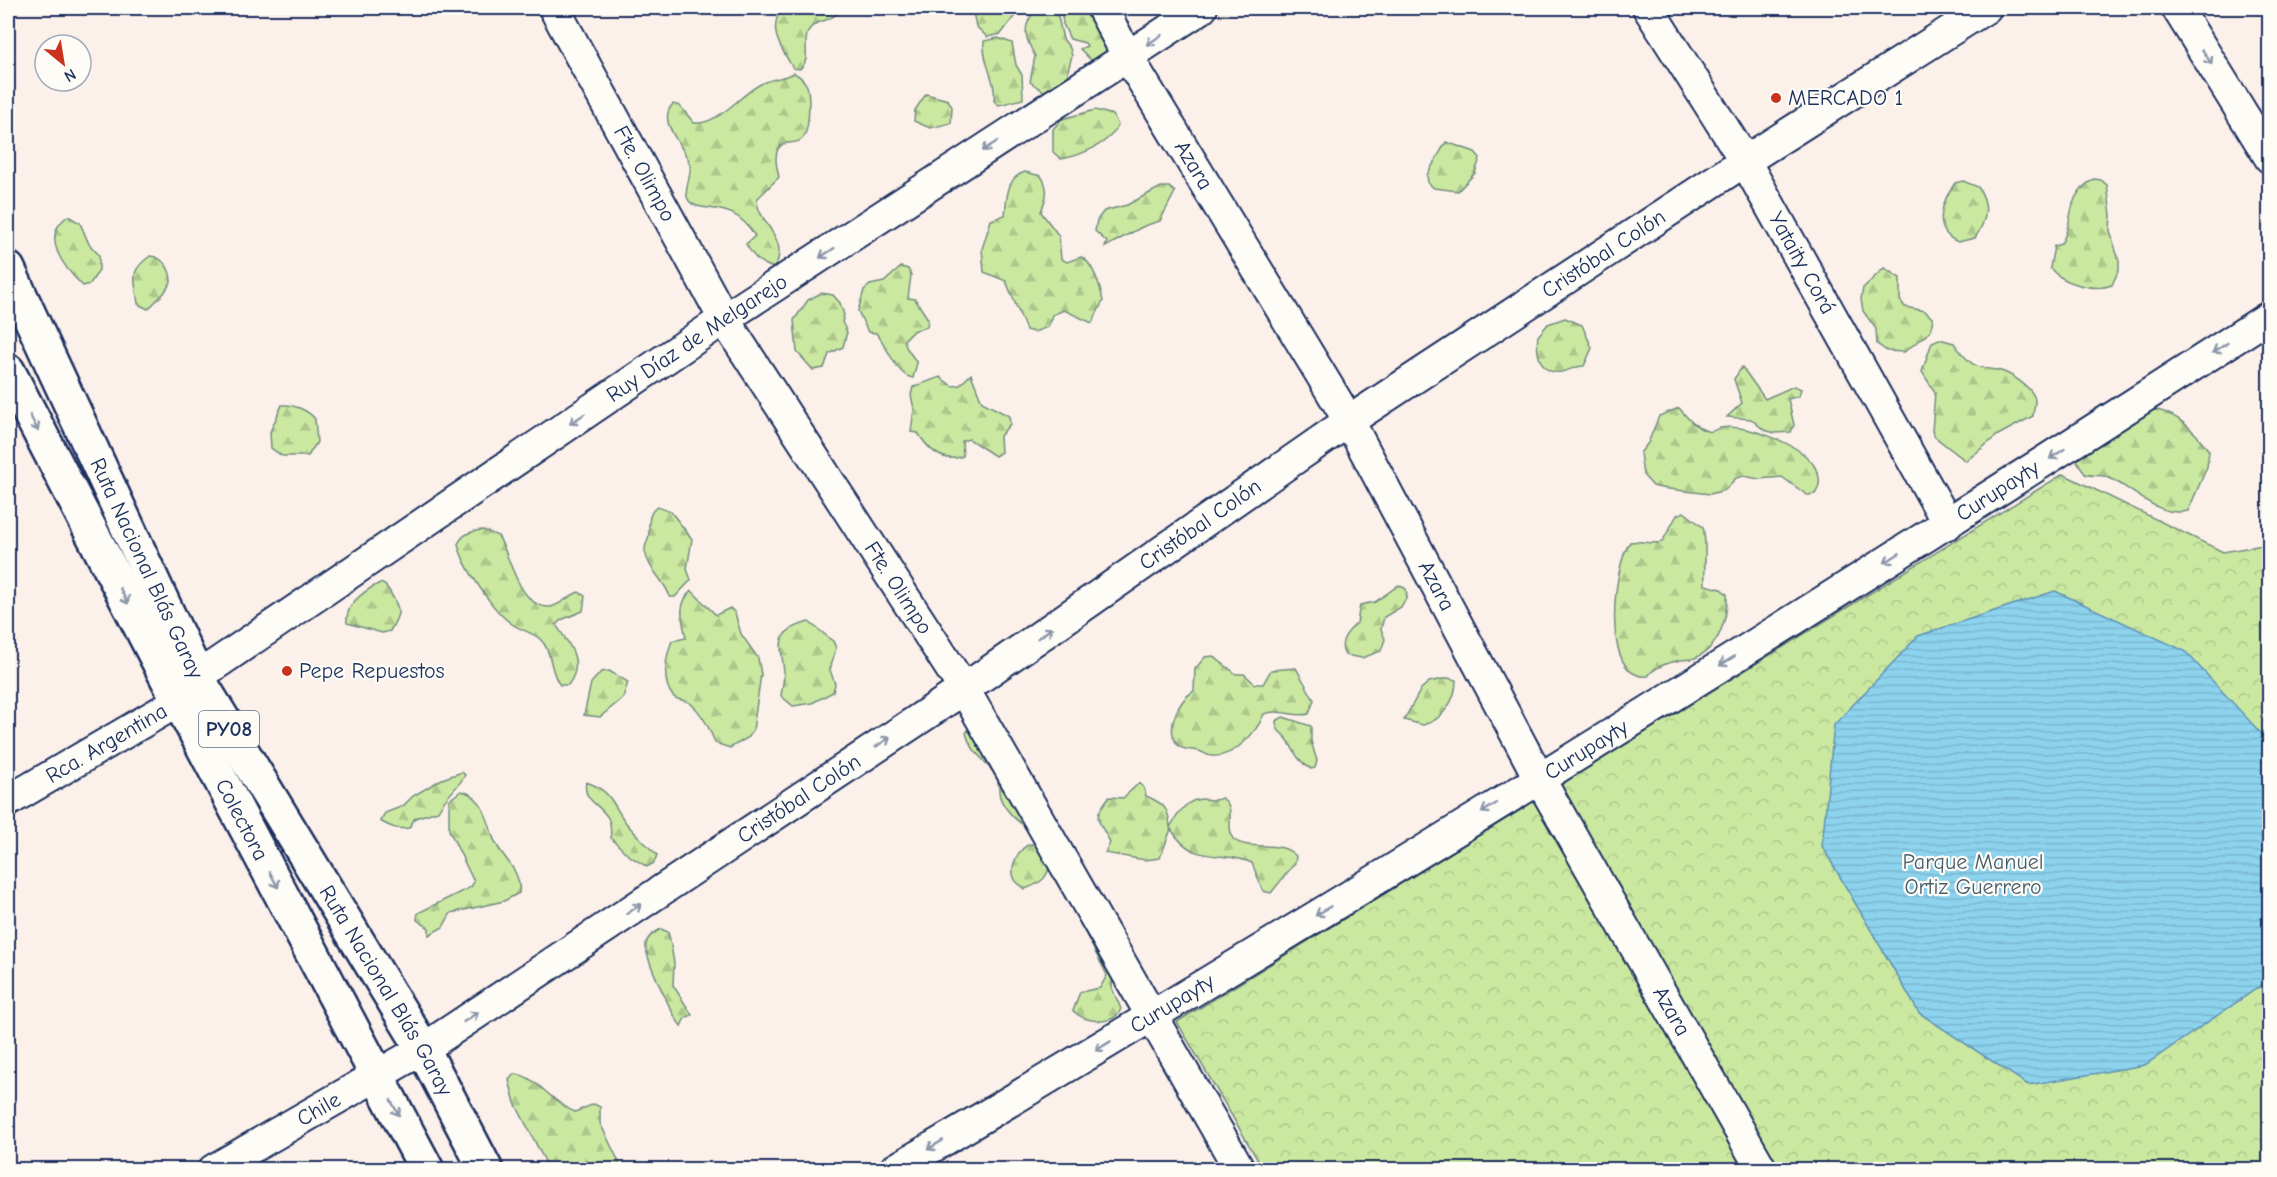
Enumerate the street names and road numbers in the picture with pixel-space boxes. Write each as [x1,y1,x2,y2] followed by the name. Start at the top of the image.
[608,121,681,226] street label: Fte. Olimpo
[1169,136,1219,195] street label: Azara
[1537,204,1671,304] street label: Cristóbal Colón
[1763,207,1841,319] street label: Yataity Corá
[601,268,792,408] street label: Ruy Díaz de Melgarejo
[84,454,209,683] street label: Ruta Nacional Blás Garay
[1951,455,2044,527] street label: Curupayty
[1134,473,1266,576] street label: Cristóbal Colón
[859,537,938,639] street label: Fte. Olimpo
[1413,556,1461,615] street label: Azara
[41,698,172,789] street label: Rca. Argentina
[199,711,259,747] road number: PY08
[1540,714,1633,786] street label: Curupayty
[732,748,866,849] street label: Cristóbal Colón
[210,775,274,865] street label: Colectora
[314,881,458,1101] street label: Ruta Nacional Blás Garay
[1125,968,1219,1039] street label: Curupayty
[1647,982,1696,1041] street label: Azara
[292,1086,345,1132] street label: Chile

